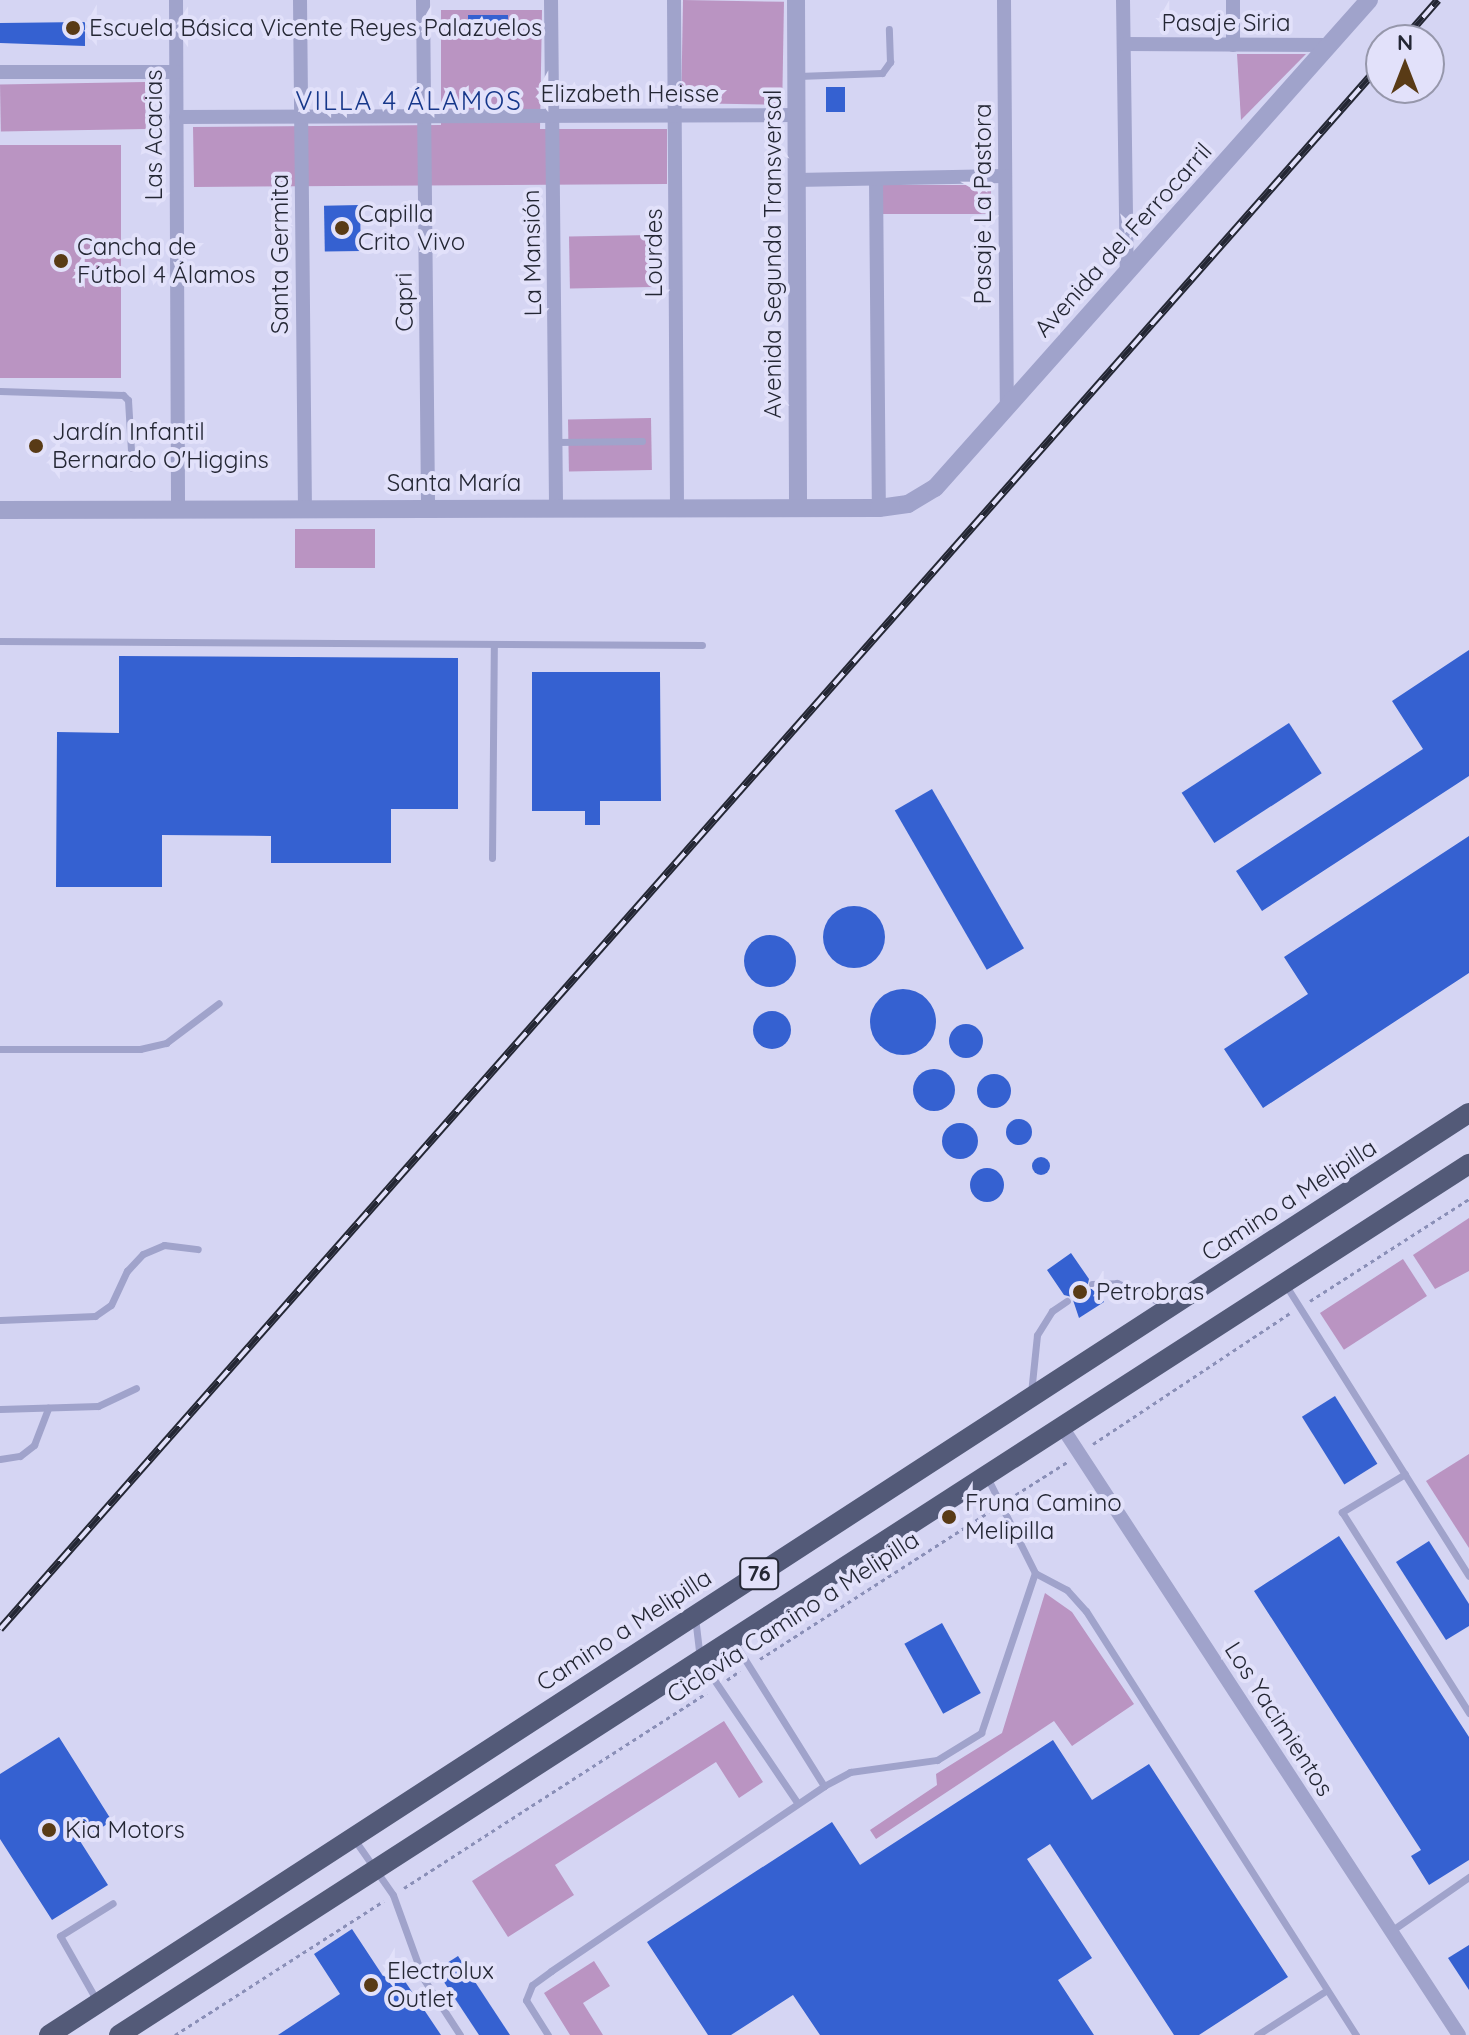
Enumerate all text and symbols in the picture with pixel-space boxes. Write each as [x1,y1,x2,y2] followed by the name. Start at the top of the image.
[1162,9,1290,37] street label: Pasaje Siria
[89,14,542,42] place label: Escuela Básica Vicente Reyes Palazuelos
[64,19,82,37] marker: Escuela Básica Vicente Reyes Palazuelos
[1365,24,1445,104] north arrow
[1397,28,1413,56] text: N
[140,70,168,200] street label: Las Acacias
[541,80,719,108] street label: Elizabeth Heisse
[295,85,523,117] district label: VILLA 4 ÁLAMOS
[759,89,787,419] street label: Avenida Segunda Transversal
[969,103,997,305] street label: Pasaje La Pastora
[1028,137,1218,343] street label: Avenida del Ferrocarril
[266,174,294,334] street label: Santa Germita
[516,189,548,317] street label: La Mansión
[358,200,465,256] place label: Capilla Crito Vivo
[640,209,668,297] street label: Lourdes
[333,219,351,237] marker: Capilla Crito Vivo
[77,233,256,289] place label: Cancha de Fútbol 4 Álamos
[52,252,70,270] marker: Cancha de Fútbol 4 Álamos
[389,272,419,332] street label: Capri
[52,418,269,474] place label: Jardín Infantil Bernardo O'Higgins
[27,437,45,455] marker: Jardín Infantil Bernardo O'Higgins
[387,469,521,497] street label: Santa María
[1196,1133,1382,1267] street label: Camino a Melipilla
[1096,1278,1204,1306] place label: Petrobras
[1071,1283,1089,1301] marker: Petrobras
[965,1489,1122,1545] place label: Fruna Camino Melipilla
[940,1508,958,1526] marker: Fruna Camino Melipilla
[662,1525,924,1709] street label: Ciclovía Camino a Melipilla
[739,1556,779,1592] road number: 76
[531,1563,717,1697] street label: Camino a Melipilla
[1218,1636,1340,1802] street label: Los Yacimientos
[65,1816,185,1844] place label: Kia Motors
[40,1821,58,1839] marker: Kia Motors
[387,1957,494,2013] place label: Electrolux Outlet
[362,1976,380,1994] marker: Electrolux Outlet

